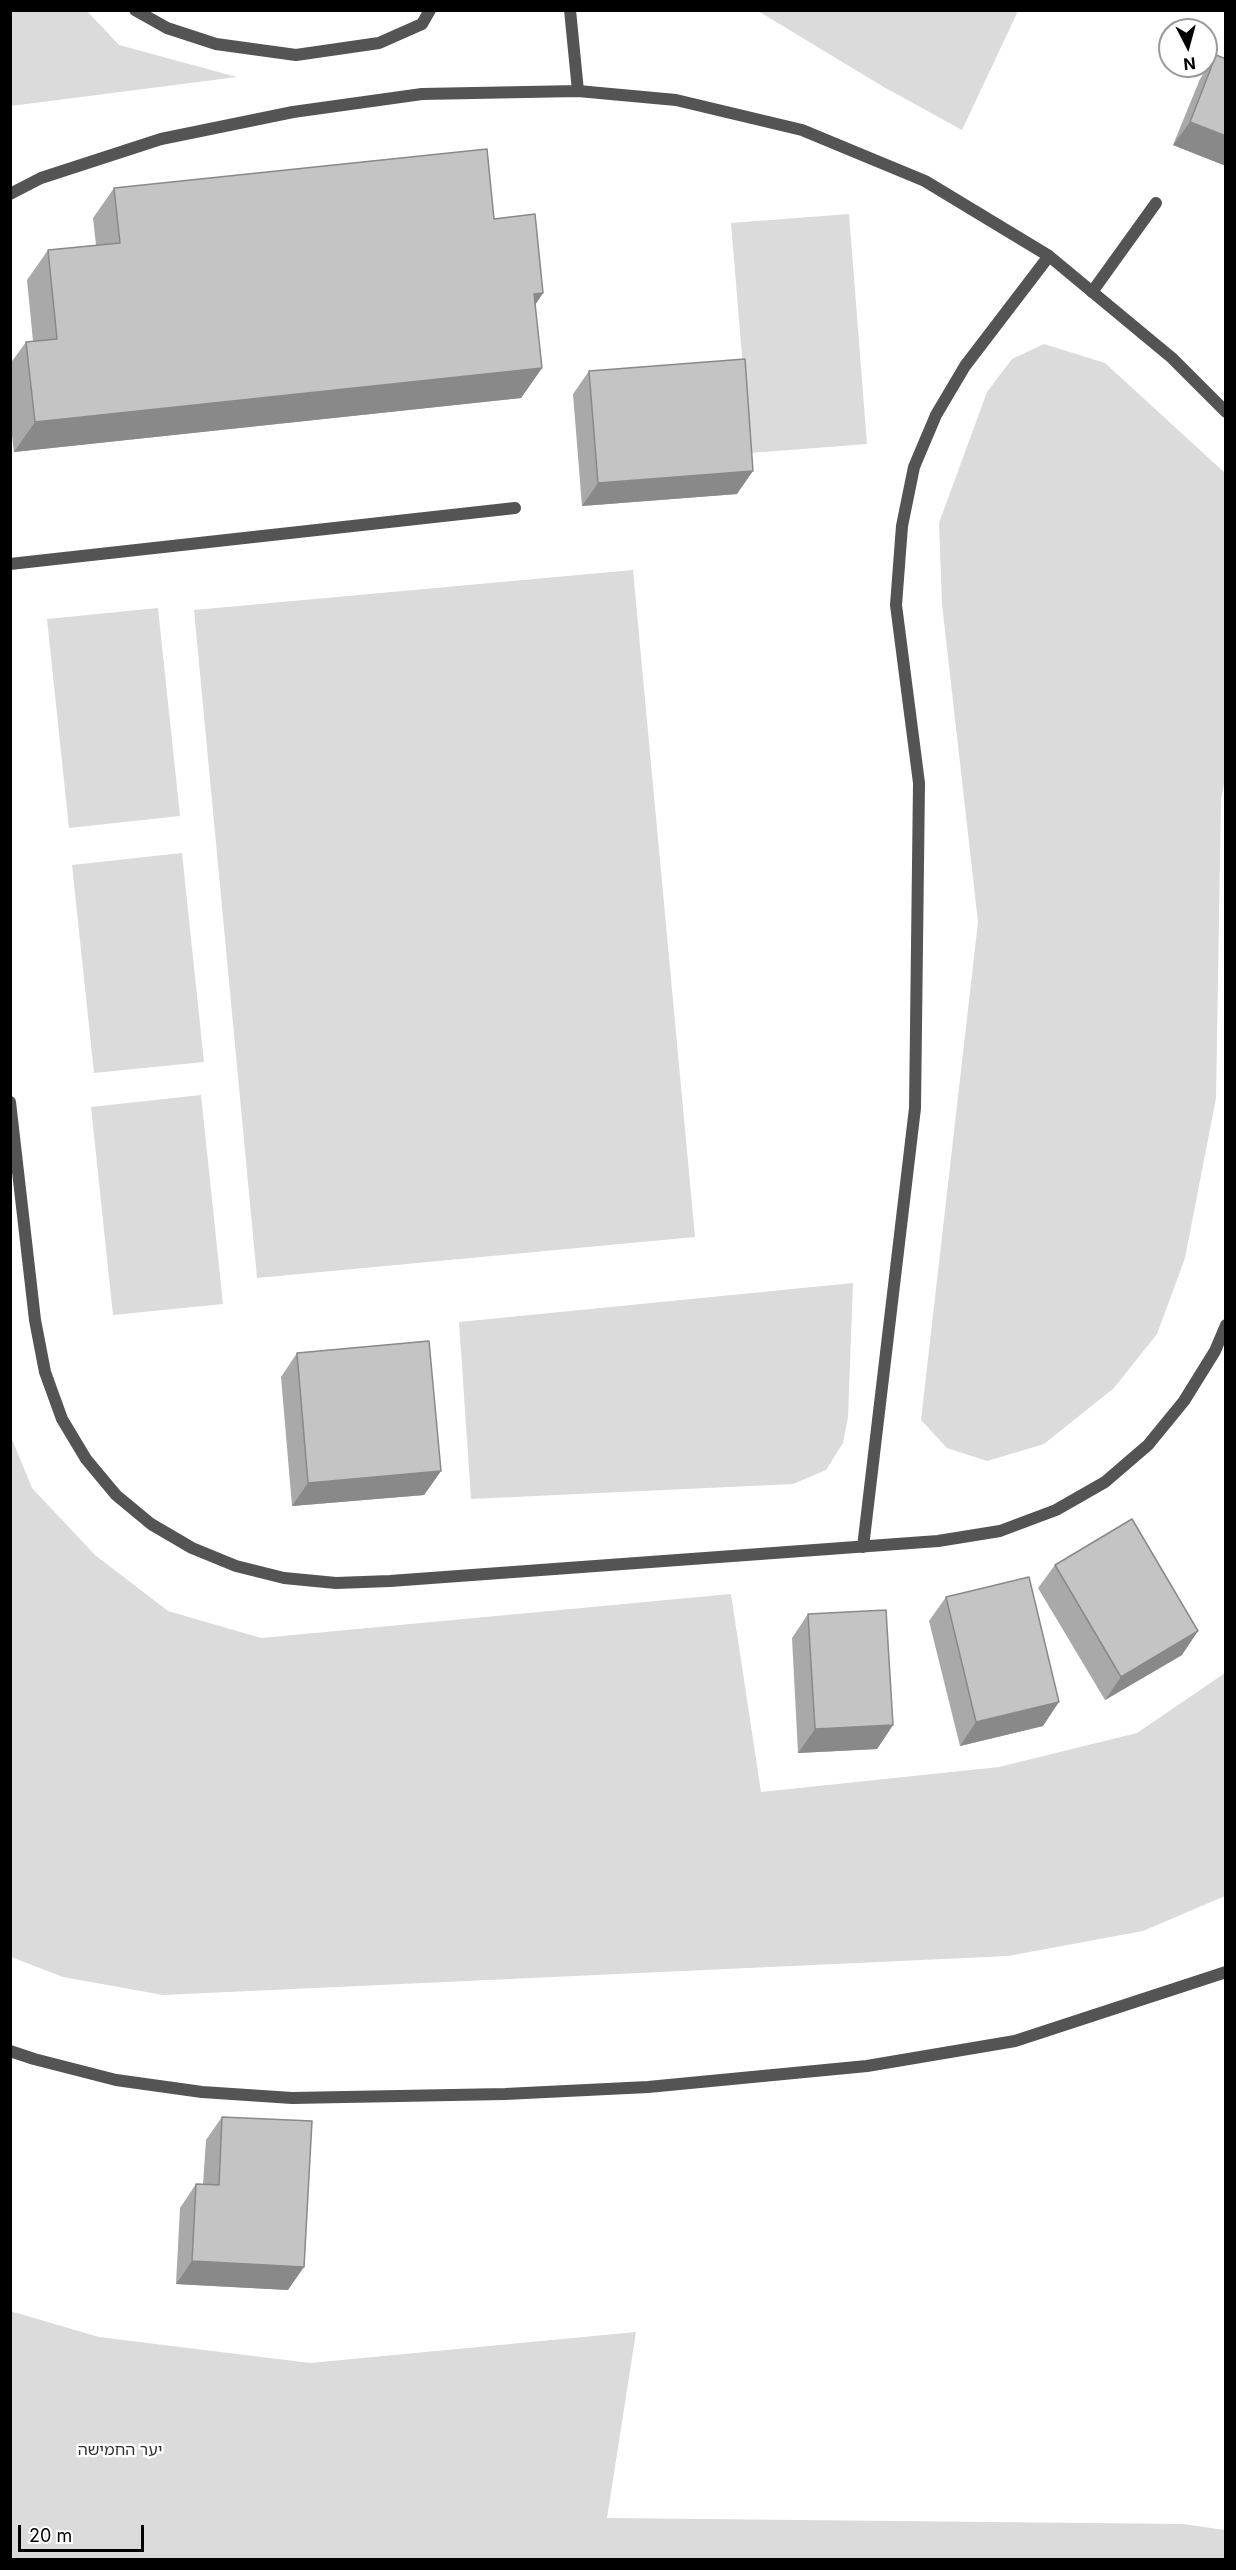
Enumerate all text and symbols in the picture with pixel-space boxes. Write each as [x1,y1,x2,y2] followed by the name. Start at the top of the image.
[1158,18,1218,78] north arrow
[1183,53,1197,74] text: N
[78,2440,162,2460] park label: יער החמישה
[21,2513,147,2551] scale bar
[29,2525,72,2546] text: 20 m

